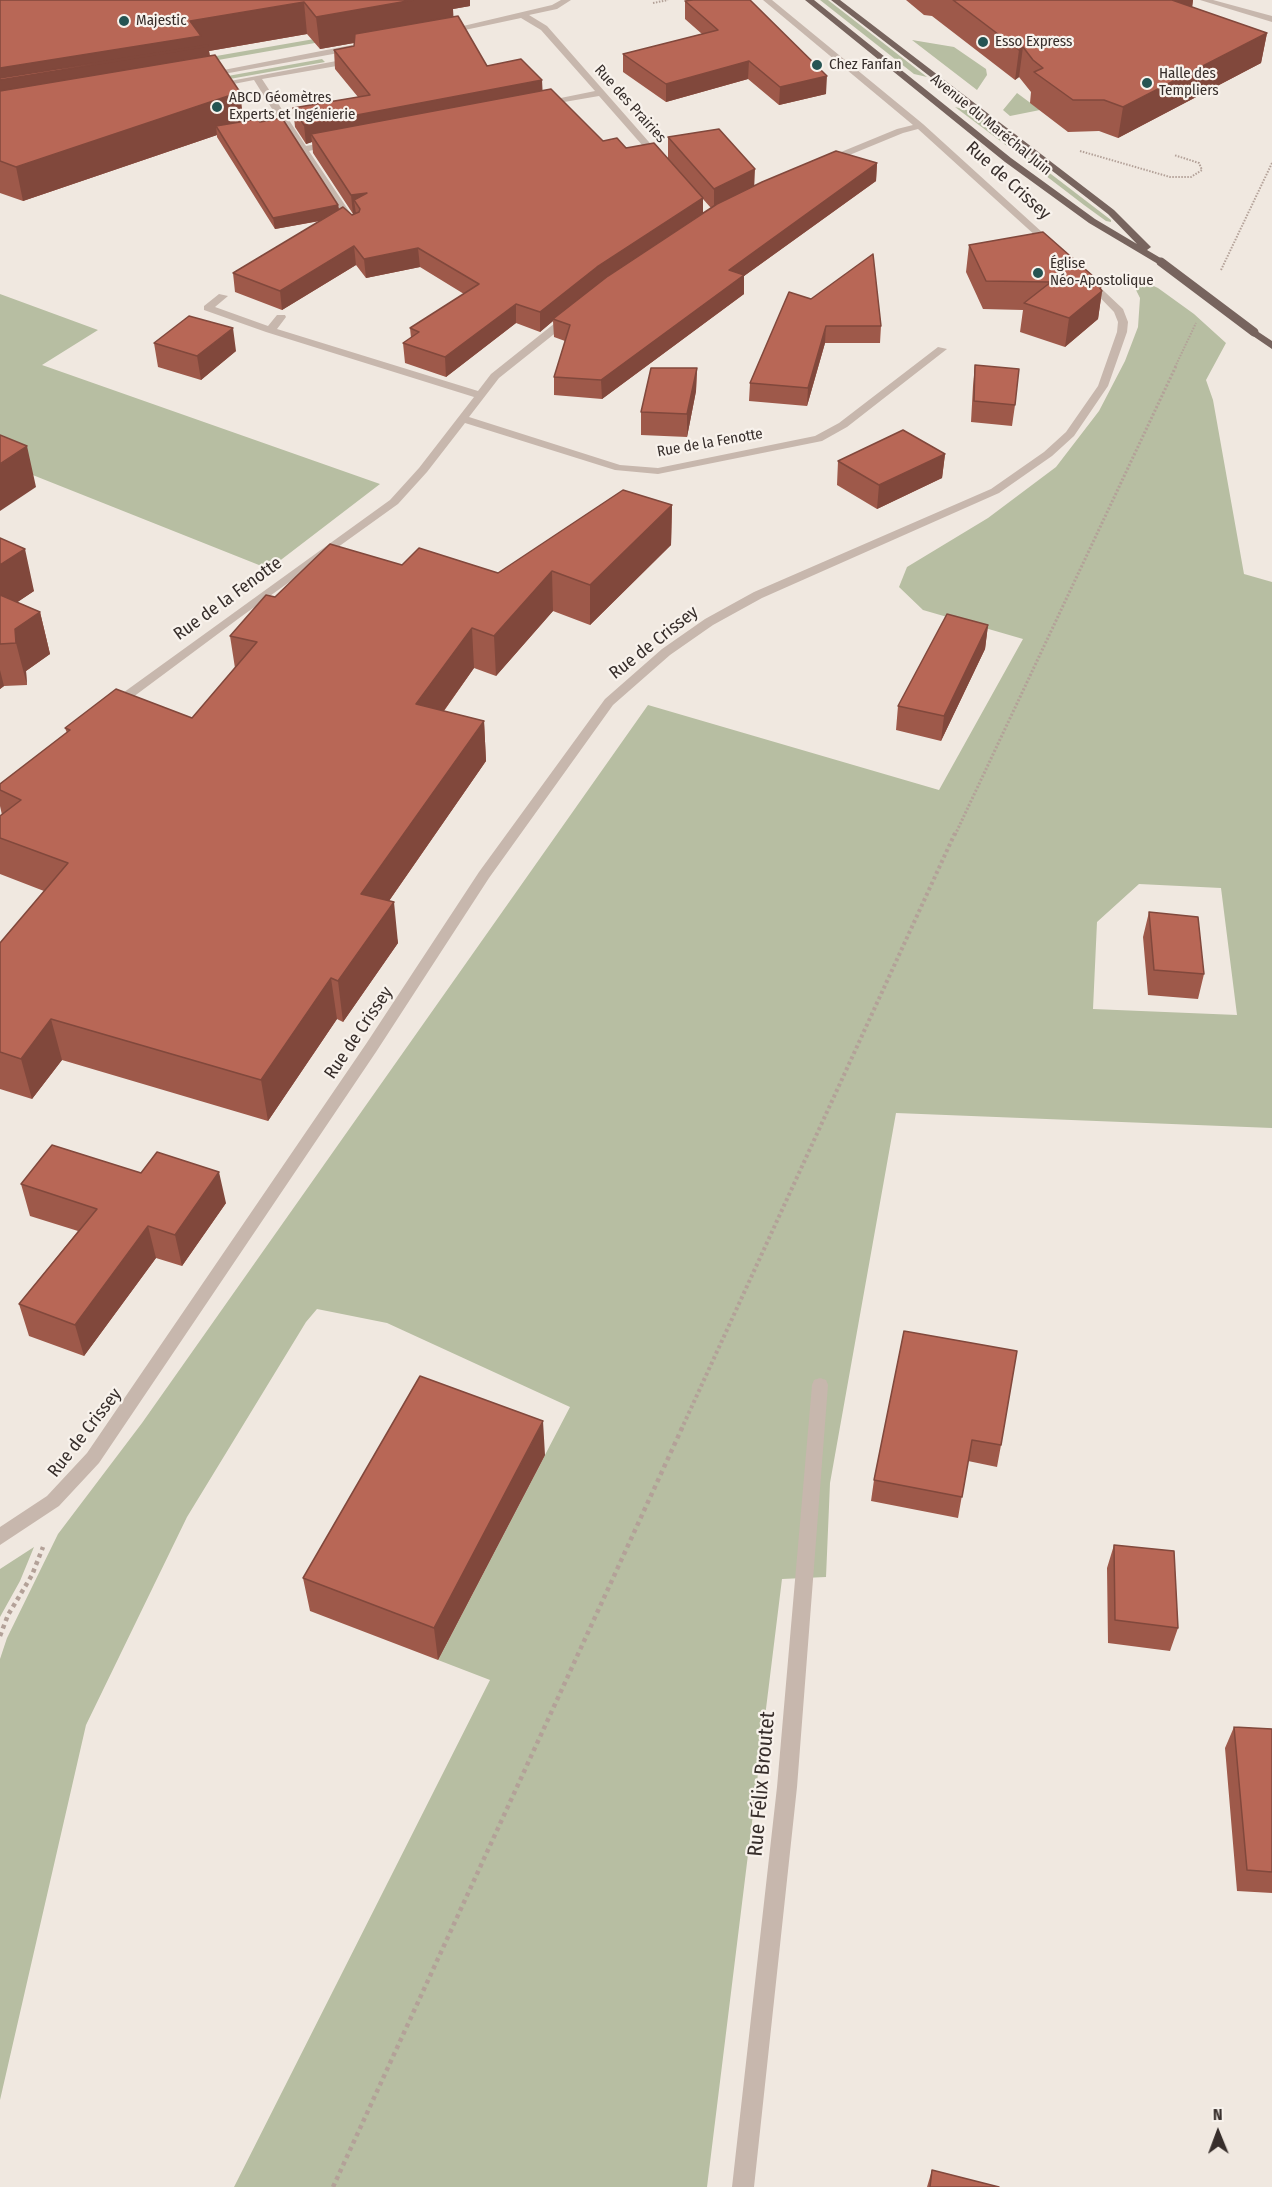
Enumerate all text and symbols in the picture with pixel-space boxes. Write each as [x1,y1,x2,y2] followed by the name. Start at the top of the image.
[136,12,187,30] place label: Majestic
[117,14,131,28] marker: Majestic
[995,33,1073,51] place label: Esso Express
[976,35,990,49] marker: Esso Express
[829,56,902,74] place label: Chez Fanfan
[810,58,824,72] marker: Chez Fanfan
[590,61,670,147] street label: Rue des Prairies
[1159,65,1219,100] place label: Halle des Templiers
[927,71,1055,179] street label: Avenue du Maréchal Juin
[1140,76,1154,90] marker: Halle des Templiers
[229,89,355,124] place label: ABCD Géomètres Experts et Ingénierie
[210,100,224,114] marker: ABCD Géomètres Experts et Ingénierie
[961,137,1055,225] street label: Rue de Crissey
[1050,255,1154,290] place label: Église Néo-Apostolique
[1031,266,1045,280] marker: Église Néo-Apostolique
[656,425,764,461] street label: Rue de la Fenotte
[170,553,286,645] street label: Rue de la Fenotte
[605,602,703,684] street label: Rue de Crissey
[320,983,398,1083] street label: Rue de Crissey
[44,1384,126,1482] street label: Rue de Crissey
[743,1710,781,1858] street label: Rue Félix Broutet
[1188,2103,1248,2163] north arrow
[1213,2105,1223,2124] text: N

